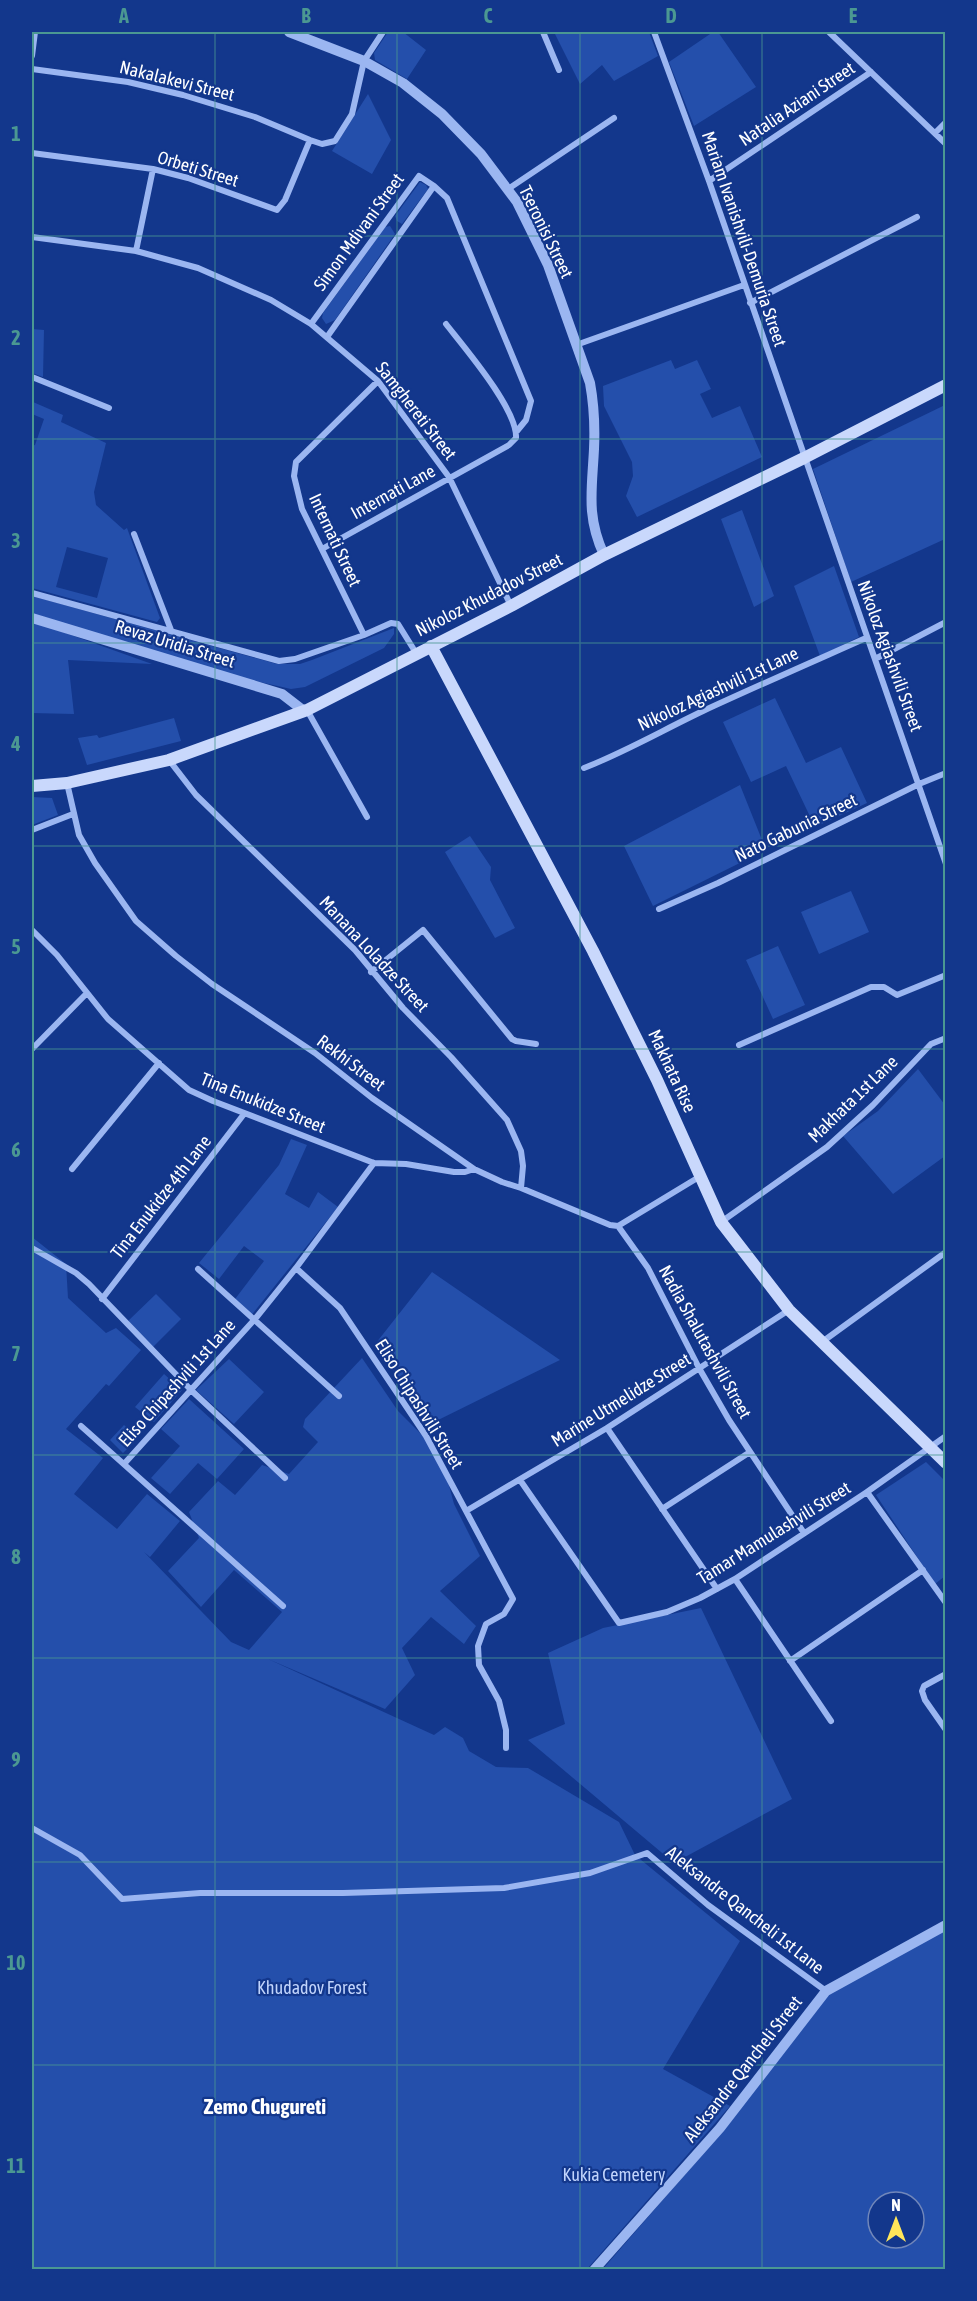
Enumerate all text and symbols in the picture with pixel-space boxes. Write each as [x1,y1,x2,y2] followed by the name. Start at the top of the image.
[118,4,129,27] text: A
[301,4,311,27] text: B
[484,4,493,27] text: C
[665,4,677,27] text: D
[849,4,858,27] text: E
[118,56,237,105] street label: Nakalakevi Street
[735,57,859,150] street label: Natalia Aziani Street
[11,122,21,145] text: 1
[698,128,791,349] street label: Mariam Ivanishvili-Demuria Street
[155,146,241,191] street label: Orbeti Street
[309,169,408,294] street label: Simon Mdivani Street
[515,182,578,282] street label: Tseronisi Street
[11,326,21,349] text: 2
[372,358,461,464] street label: Samghereti Street
[347,460,438,523] street label: Internati Lane
[305,490,366,590] street label: Internati Street
[11,529,21,552] text: 3
[412,548,566,641] street label: Nikoloz Khudadov Street
[853,577,928,734] street label: Nikoloz Agiashvili Street
[112,615,238,672] street label: Revaz Uridia Street
[634,642,801,735] street label: Nikoloz Agiashvili 1st Lane
[10,732,21,755] text: 4
[731,789,860,866] street label: Nato Gabunia Street
[315,891,433,1016] street label: Manana Loladze Street
[11,935,21,958] text: 5
[644,1026,701,1116] street label: Makhata Rise
[313,1030,390,1095] street label: Rekhi Street
[804,1051,902,1147] street label: Makhata 1st Lane
[198,1068,329,1137] street label: Tina Enukidze Street
[106,1131,215,1262] street label: Tina Enukidze 4th Lane
[11,1138,21,1161] text: 6
[655,1262,756,1422] street label: Nadia Shalutashvili Street
[114,1315,239,1451] street label: Eliso Chipashvili 1st Lane
[371,1335,468,1473] street label: Eliso Chipashvili Street
[11,1342,21,1365] text: 7
[547,1348,694,1451] street label: Marine Utmelidze Street
[693,1477,854,1588] street label: Tamar Mamulashvili Street
[11,1545,21,1568] text: 8
[11,1748,21,1771] text: 9
[662,1841,828,1978] street label: Aleksandre Qancheli 1st Lane
[7,1951,25,1974] text: 10
[257,1977,367,1998] park label: Khudadov Forest
[679,1992,806,2146] street label: Aleksandre Qancheli Street
[204,2094,326,2118] district label: Zemo Chugureti
[7,2154,25,2177] text: 11
[563,2164,666,2185] park label: Kukia Cemetery
[866,2190,926,2250] north arrow
[891,2196,901,2214] text: N

